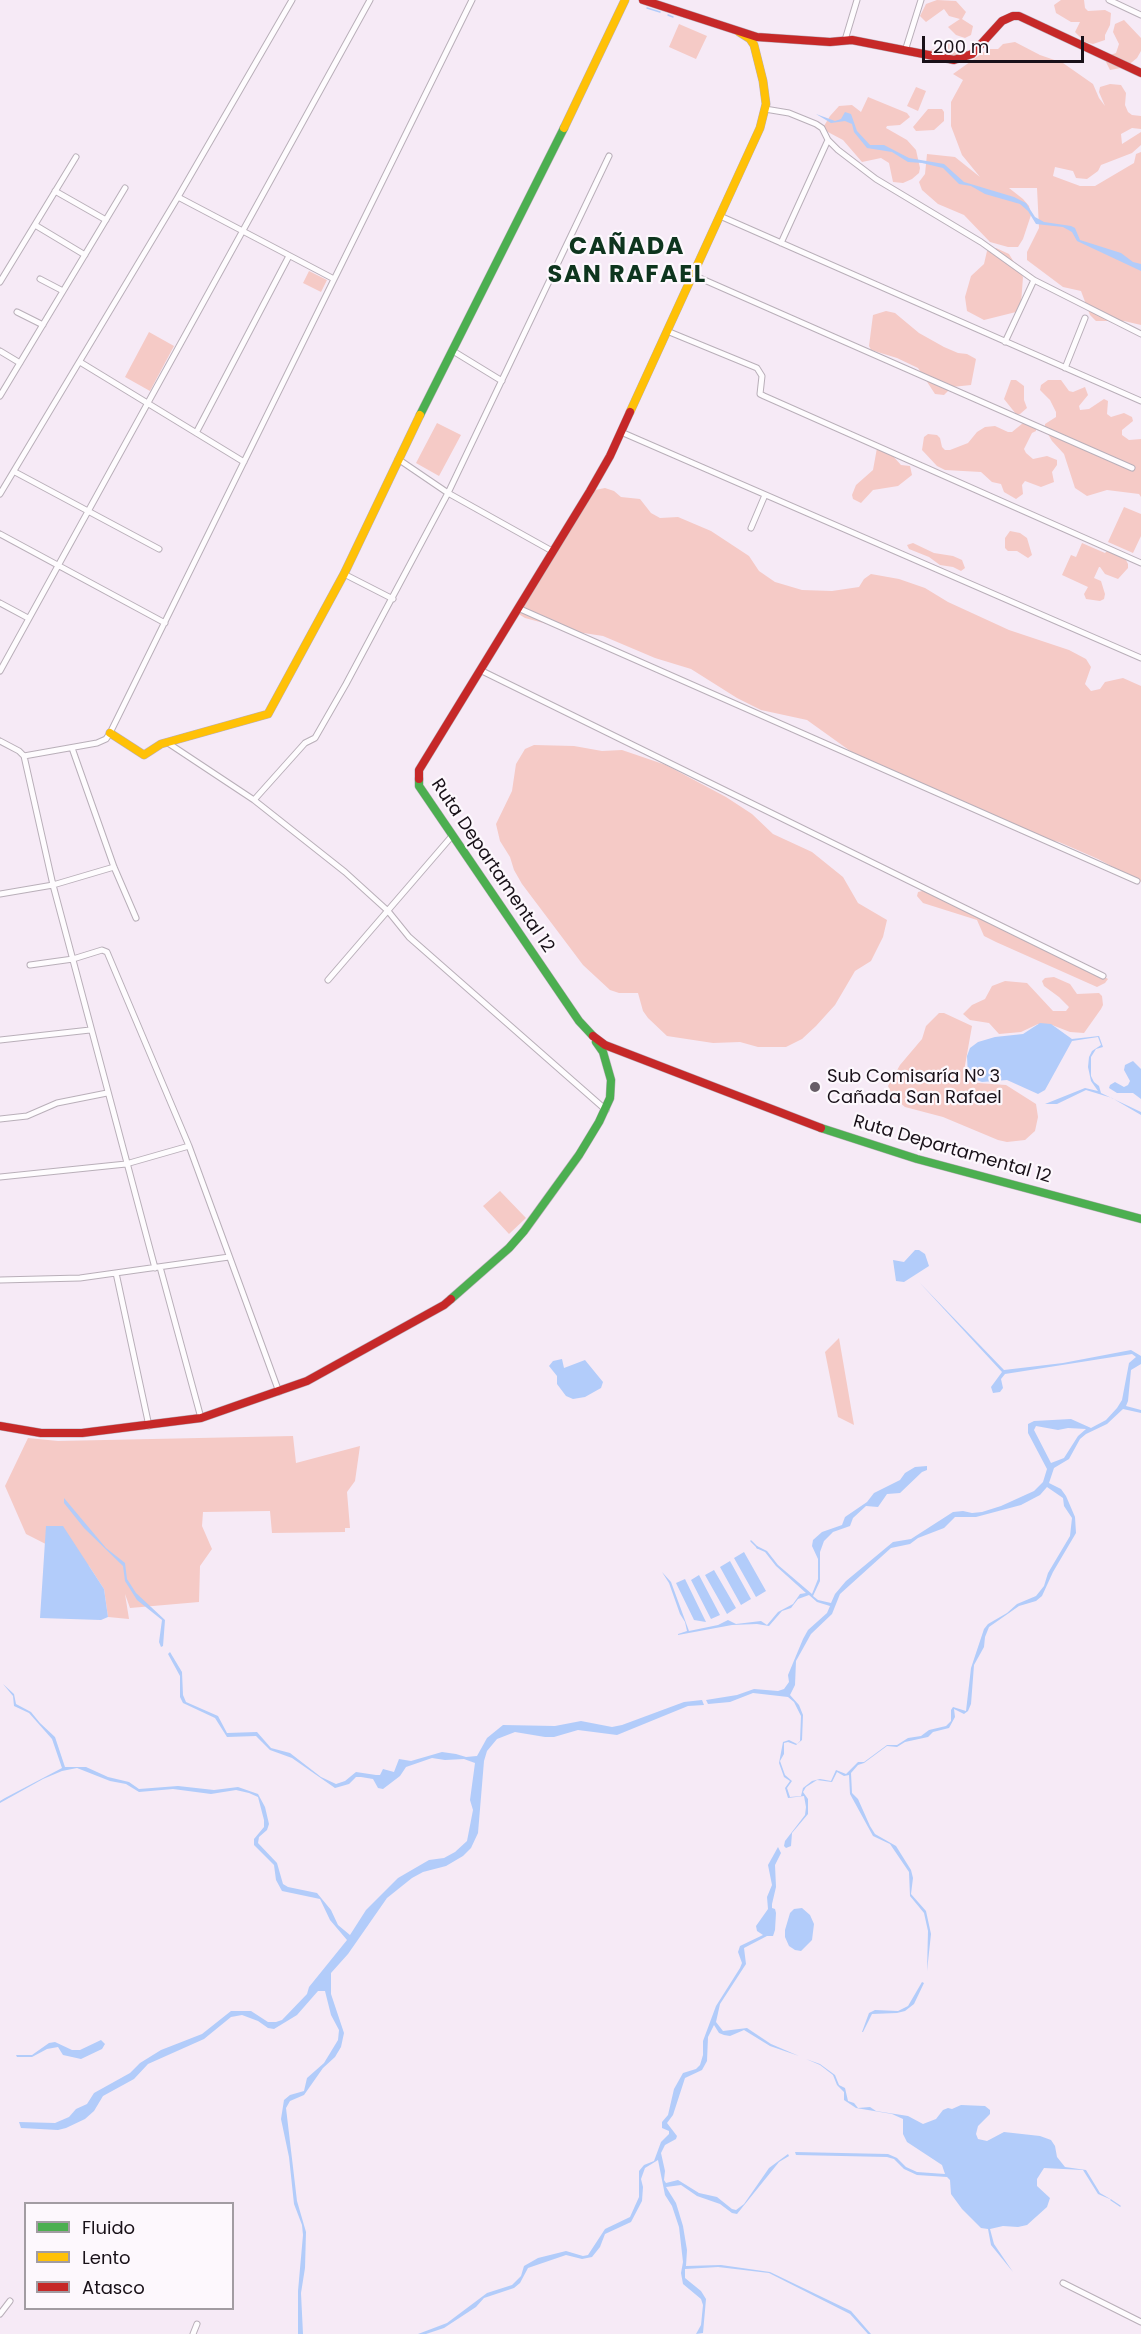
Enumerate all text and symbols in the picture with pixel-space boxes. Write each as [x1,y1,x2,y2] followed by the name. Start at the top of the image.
[925,24,1087,62] scale bar
[933,34,989,59] text: 200 m
[547,234,707,290] district label: CAÑADA SAN RAFAEL
[426,775,558,957] street label: Ruta Departamental 12
[827,1066,1002,1108] place label: Sub Comisaría Nº 3 Cañada San Rafael
[808,1080,822,1094] marker: Sub Comisaría Nº 3 Cañada San Rafael
[851,1111,1053,1189] street label: Ruta Departamental 12
[24,2202,234,2310] legend
[82,2215,135,2240] text: Fluido
[82,2245,131,2270] text: Lento
[82,2275,145,2300] text: Atasco

